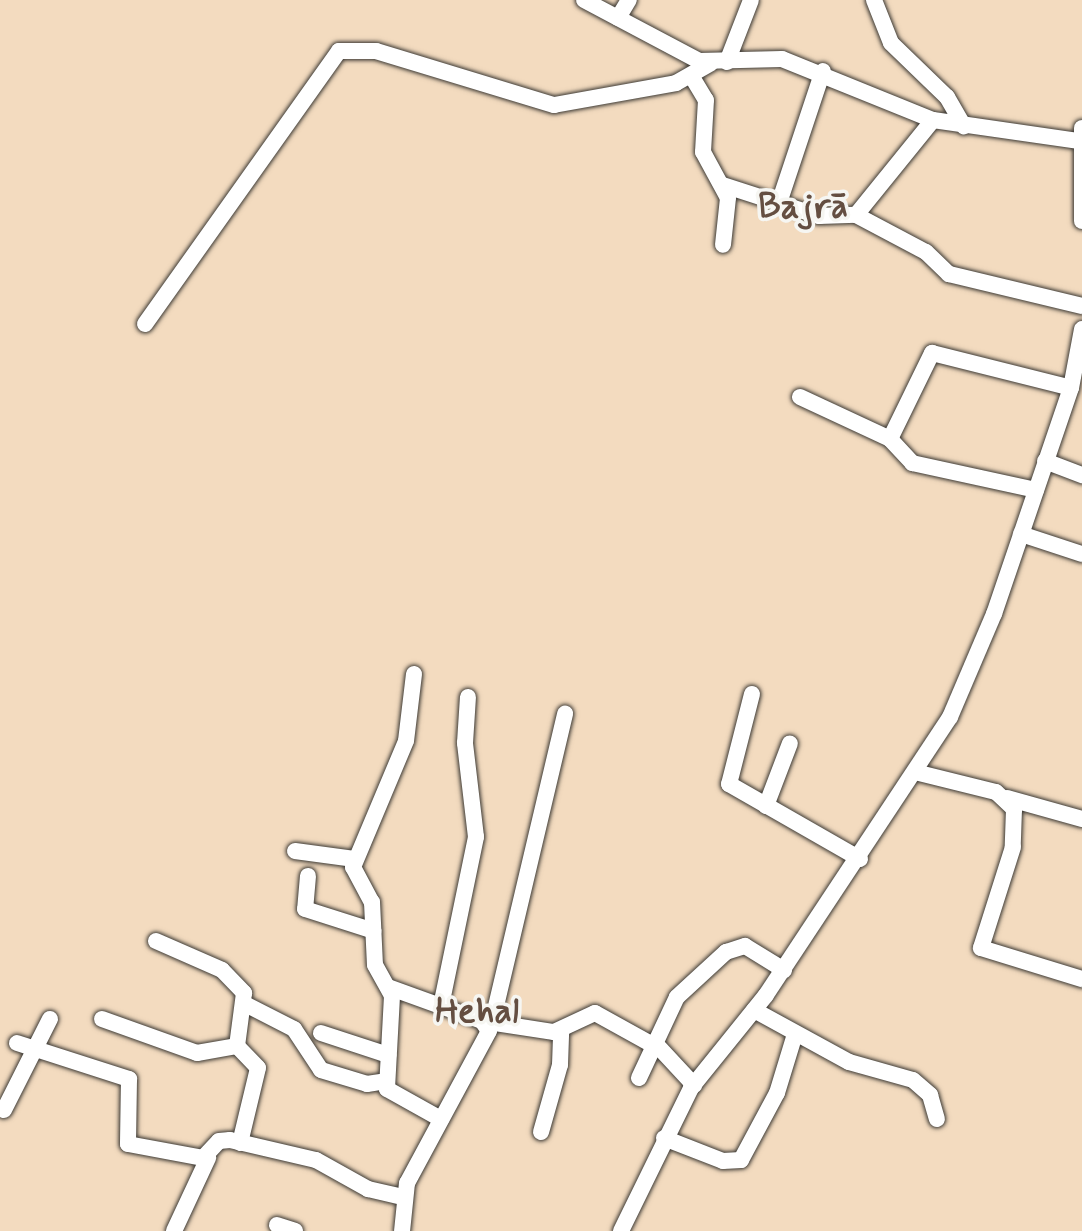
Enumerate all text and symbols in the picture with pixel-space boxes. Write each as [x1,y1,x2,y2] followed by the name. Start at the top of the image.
[758,186,848,230] district label: Bajrā
[435,991,519,1035] district label: Hehal

